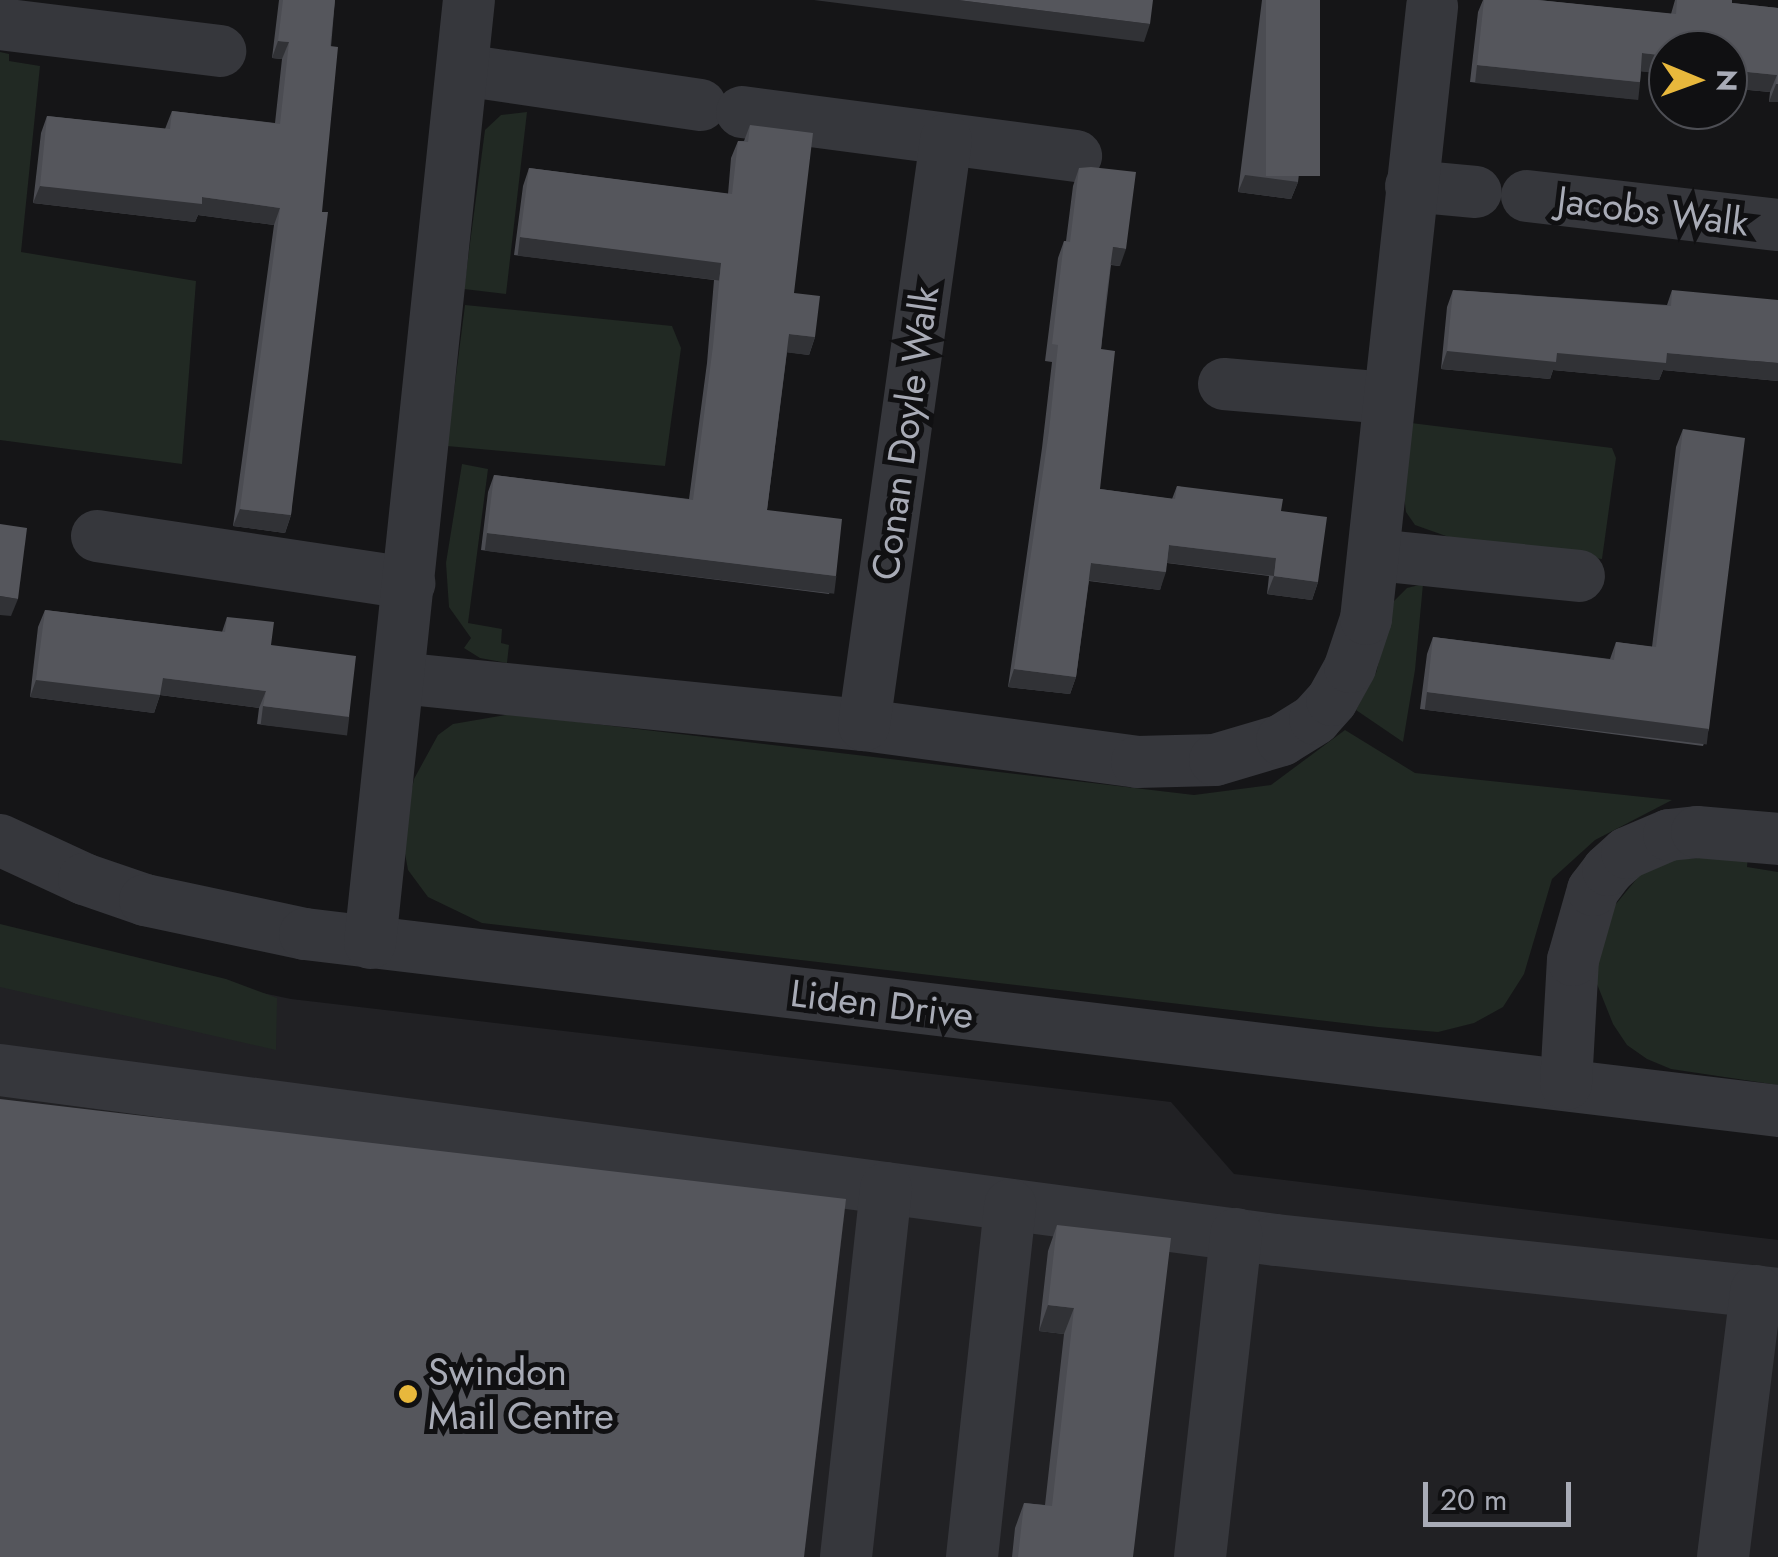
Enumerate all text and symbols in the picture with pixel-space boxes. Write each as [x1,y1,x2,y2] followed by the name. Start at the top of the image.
[1648,30,1748,130] north arrow
[1706,69,1747,92] text: N
[1555,177,1751,245] street label: Jacobs Walk
[862,283,948,583] street label: Conan Doyle Walk
[788,970,976,1038] street label: Liden Drive
[428,1349,614,1438] place label: Swindon Mail Centre
[397,1383,419,1405] marker: Swindon Mail Centre
[1428,1462,1576,1524] scale bar
[1440,1478,1507,1521] text: 20 m

